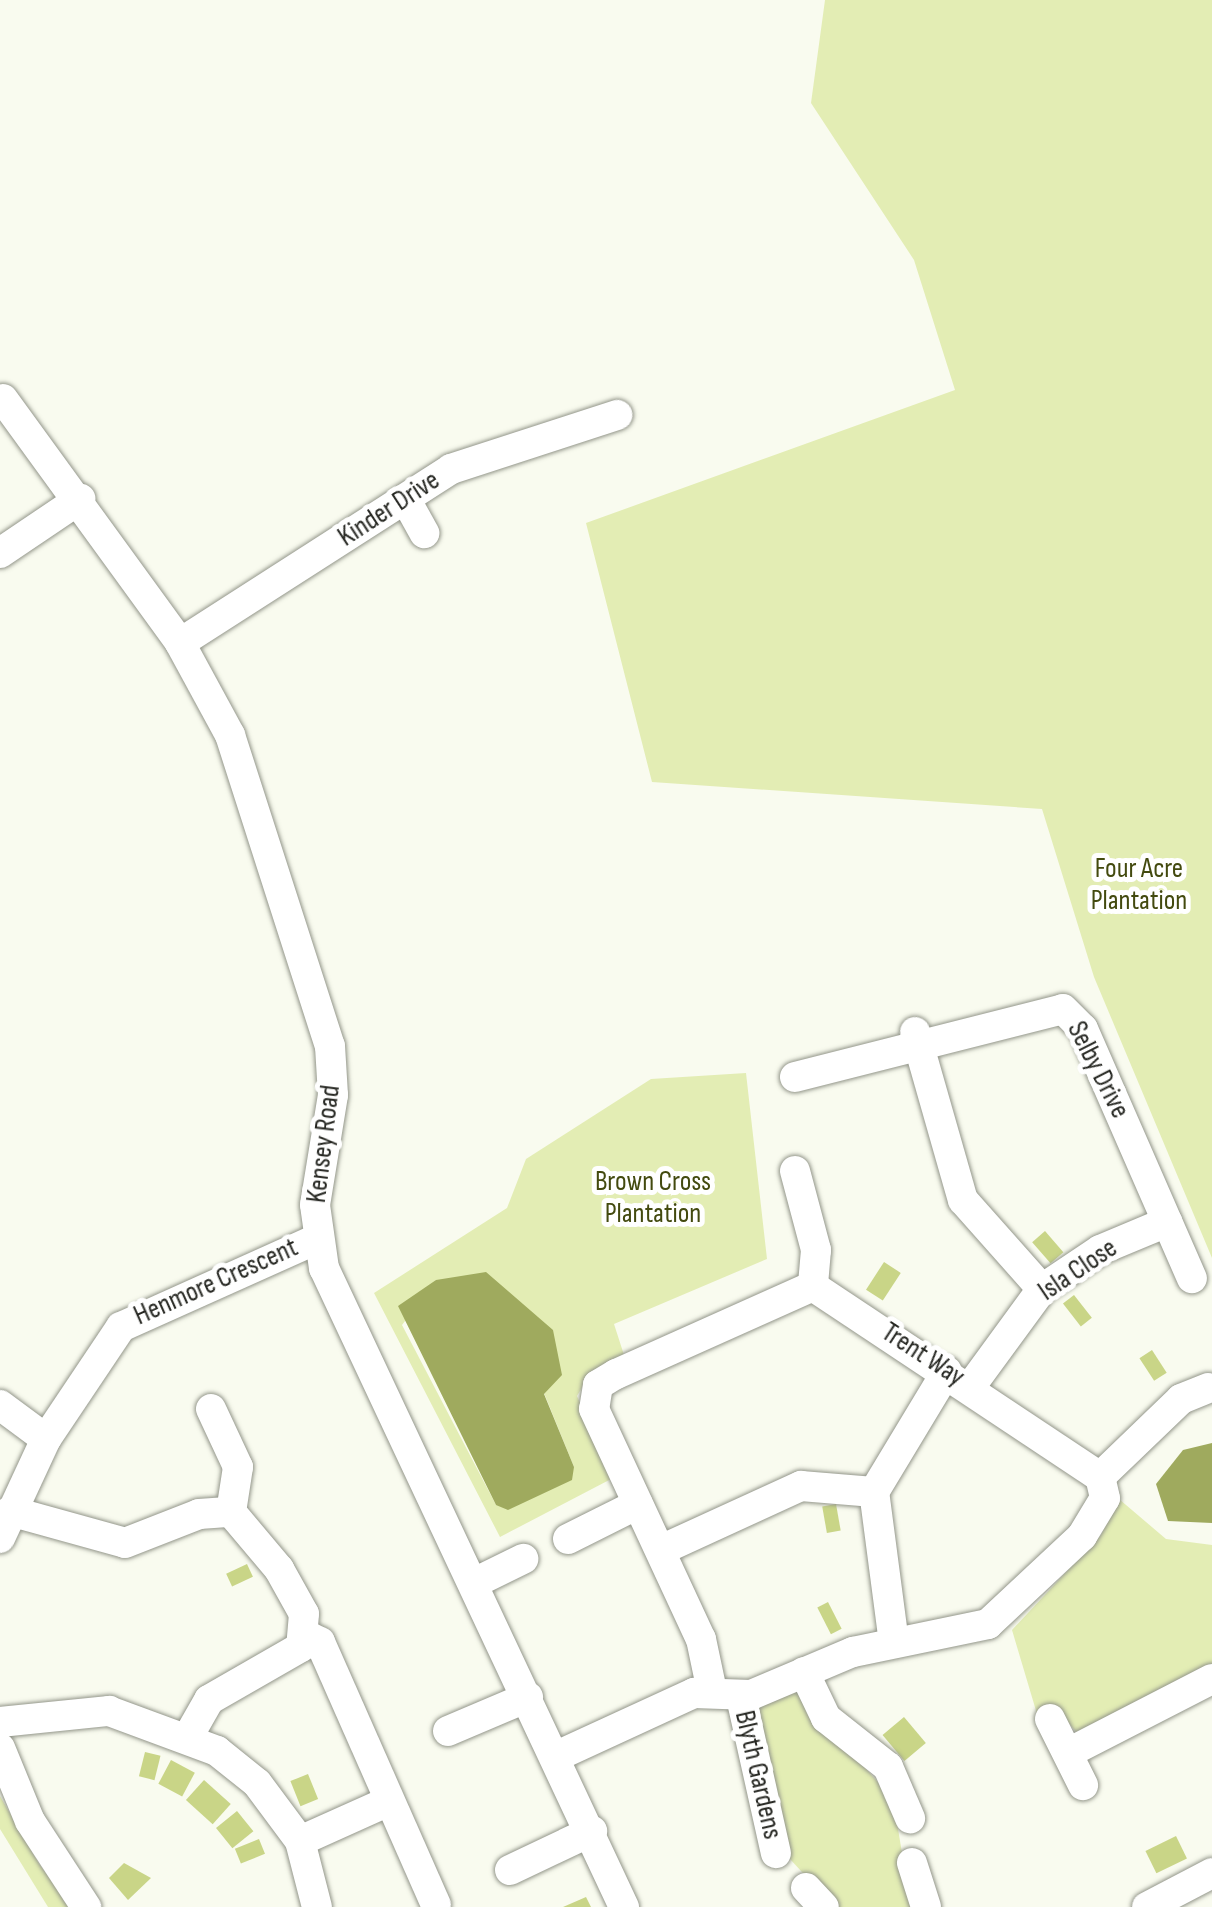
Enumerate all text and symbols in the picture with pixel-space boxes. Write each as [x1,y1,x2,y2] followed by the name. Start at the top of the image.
[332,464,446,554] street label: Kinder Drive
[1091,852,1187,918] park label: Four Acre Plantation
[1059,1016,1137,1124] street label: Selby Drive
[300,1083,348,1205] street label: Kensey Road
[595,1165,711,1231] park label: Brown Cross Plantation
[129,1231,303,1333] street label: Henmore Crescent
[1032,1232,1124,1308] street label: Isla Close
[875,1316,971,1394] street label: Trent Way
[727,1707,789,1843] street label: Blyth Gardens

